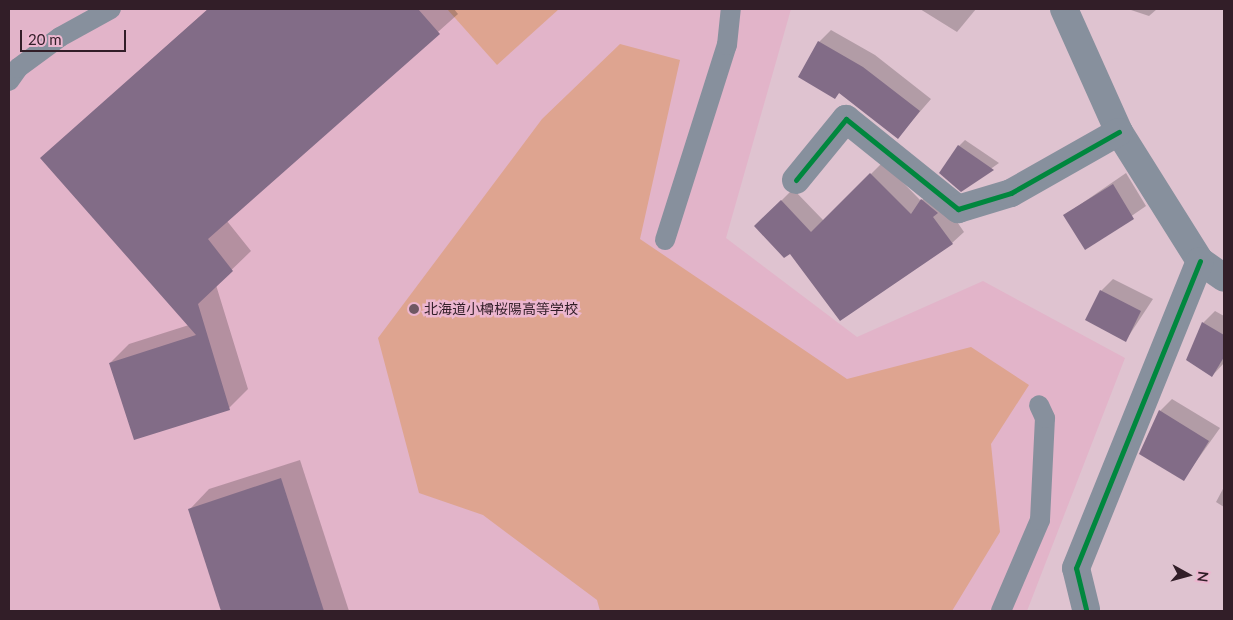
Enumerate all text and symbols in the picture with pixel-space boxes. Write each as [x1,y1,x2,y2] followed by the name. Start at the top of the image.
[22,20,129,52] scale bar
[28,30,62,48] text: 20 m
[424,301,578,317] place label: 北海道小樽桜陽高等学校
[408,303,420,315] marker: 北海道小樽桜陽高等学校
[1163,550,1213,600] north arrow
[1194,570,1212,583] text: N

